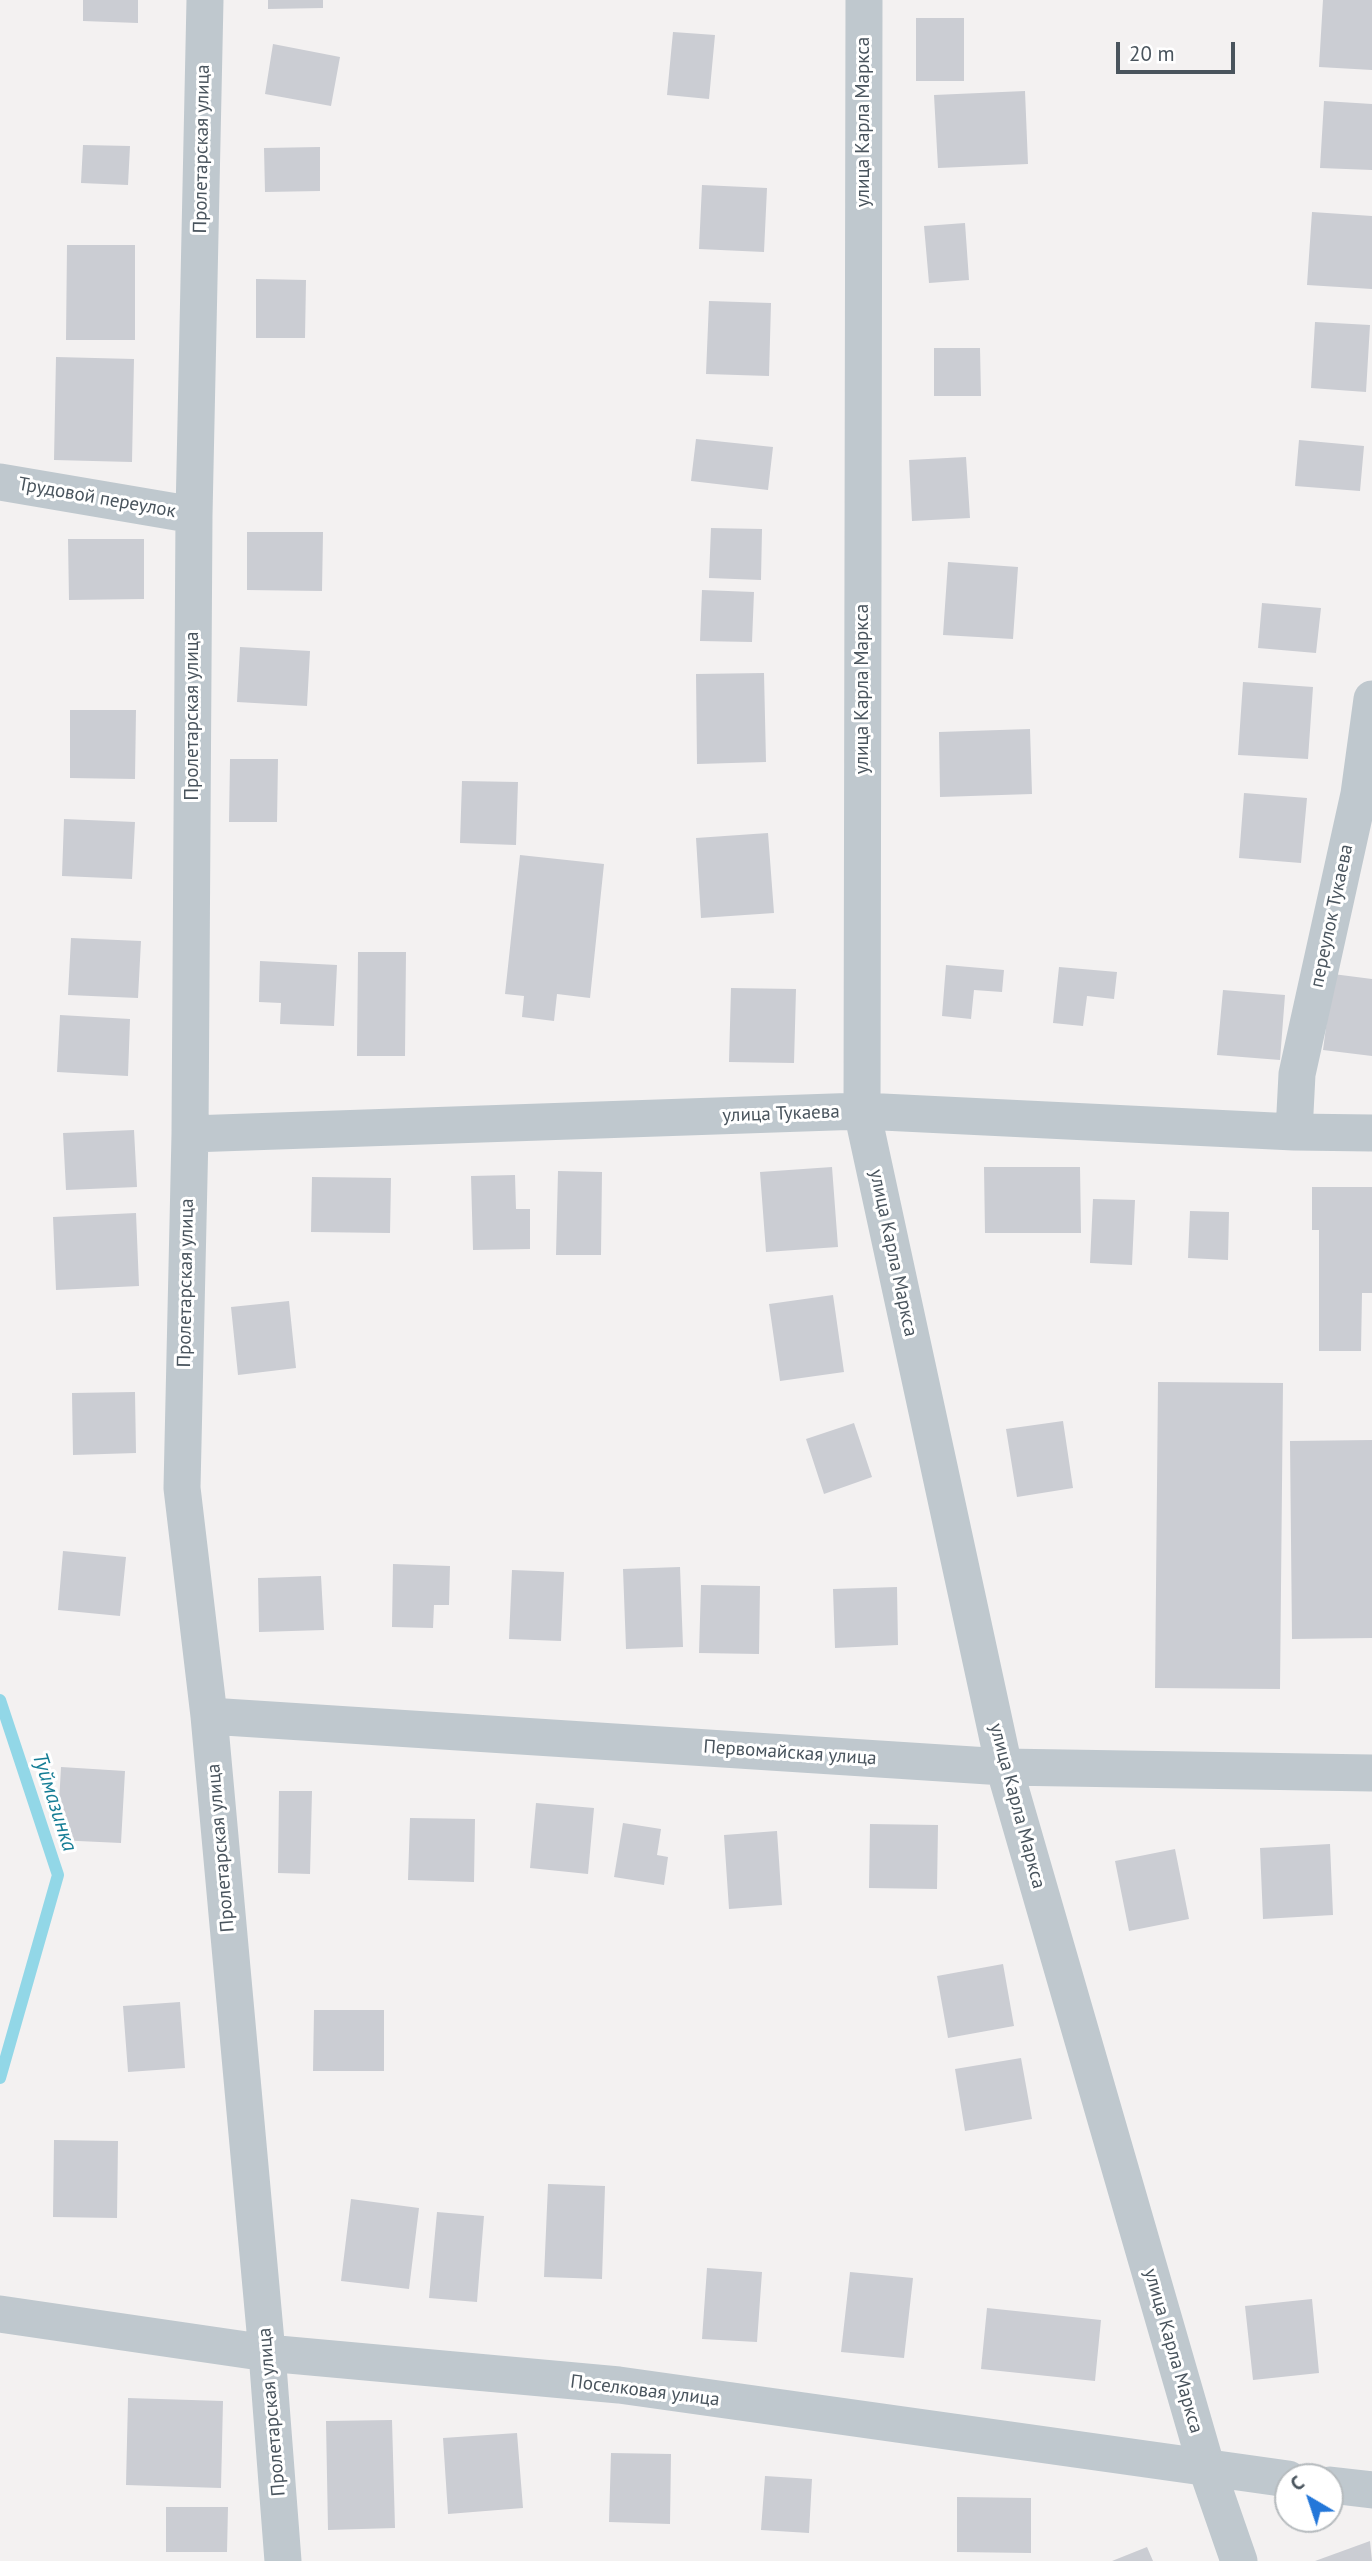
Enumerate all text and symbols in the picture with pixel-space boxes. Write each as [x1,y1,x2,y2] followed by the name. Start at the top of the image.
[1120,28,1239,72] scale bar
[853,37,875,207] street label: улица Карла Маркса
[1129,40,1175,67] text: 20 m
[189,64,215,234] street label: Пролетарская улица
[16,473,178,523] street label: Трудовой переулок
[852,604,874,774] street label: улица Карла Маркса
[182,632,204,800] street label: Пролетарская улица
[1306,842,1358,990] street label: переулок Тукаева
[722,1101,840,1127] street label: улица Тукаева
[864,1167,922,1339] street label: улица Карла Маркса
[173,1198,199,1368] street label: Пролетарская улица
[984,1721,1050,1891] street label: улица Карла Маркса
[703,1736,877,1770] street label: Первомайская улица
[26,1750,82,1854] water label: Туймазинка
[202,1763,240,1933] street label: Пролетарская улица
[1139,2266,1207,2436] street label: улица Карла Маркса
[253,2327,291,2497] street label: Пролетарская улица
[569,2371,721,2411] street label: Поселковая улица
[1274,2463,1344,2533] north arrow
[1285,2471,1309,2496] text: С

